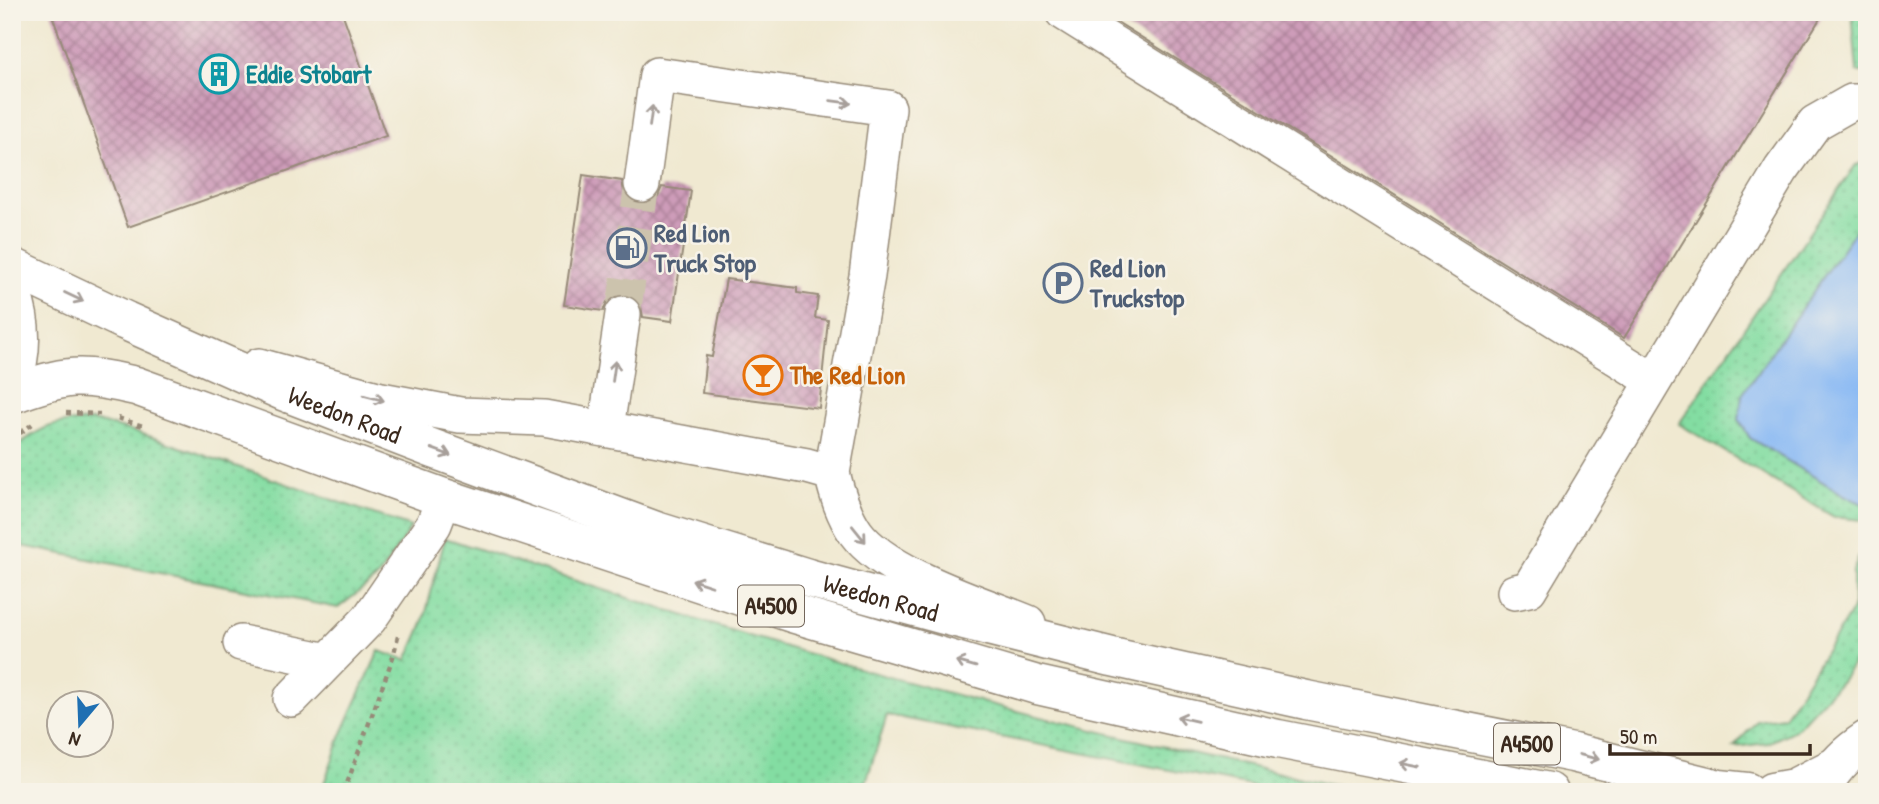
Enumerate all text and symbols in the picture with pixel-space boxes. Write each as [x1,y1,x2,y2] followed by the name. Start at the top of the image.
[198,53,240,95] building icon: Eddie Stobart
[246,56,372,91] place label: Eddie Stobart
[829,95,852,108] one-way arrow
[645,105,658,128] one-way arrow
[653,215,757,281] place label: Red Lion Truck Stop
[606,227,648,269] fuel station icon: Red Lion Truck Stop
[1089,250,1185,316] place label: Red Lion Truckstop
[1042,262,1084,304] parking icon: Red Lion Truckstop
[63,290,84,304] one-way arrow
[742,354,784,396] bar icon: The Red Lion
[789,357,905,392] place label: The Red Lion
[608,360,621,383] one-way arrow
[283,377,406,452] street label: Weedon Road
[362,392,385,405] one-way arrow
[430,447,452,459] one-way arrow
[851,525,867,543] one-way arrow
[820,565,942,630] street label: Weedon Road
[691,576,713,589] one-way arrow
[738,586,804,626] road number: A4500
[955,657,977,670] one-way arrow
[46,688,116,758] north arrow
[1176,711,1199,725] one-way arrow
[1610,713,1809,757] scale bar
[1620,722,1657,751] text: 50 m
[1494,724,1560,764] road number: A4500
[65,726,83,754] text: N
[1578,751,1600,764] one-way arrow
[1399,757,1422,771] one-way arrow

